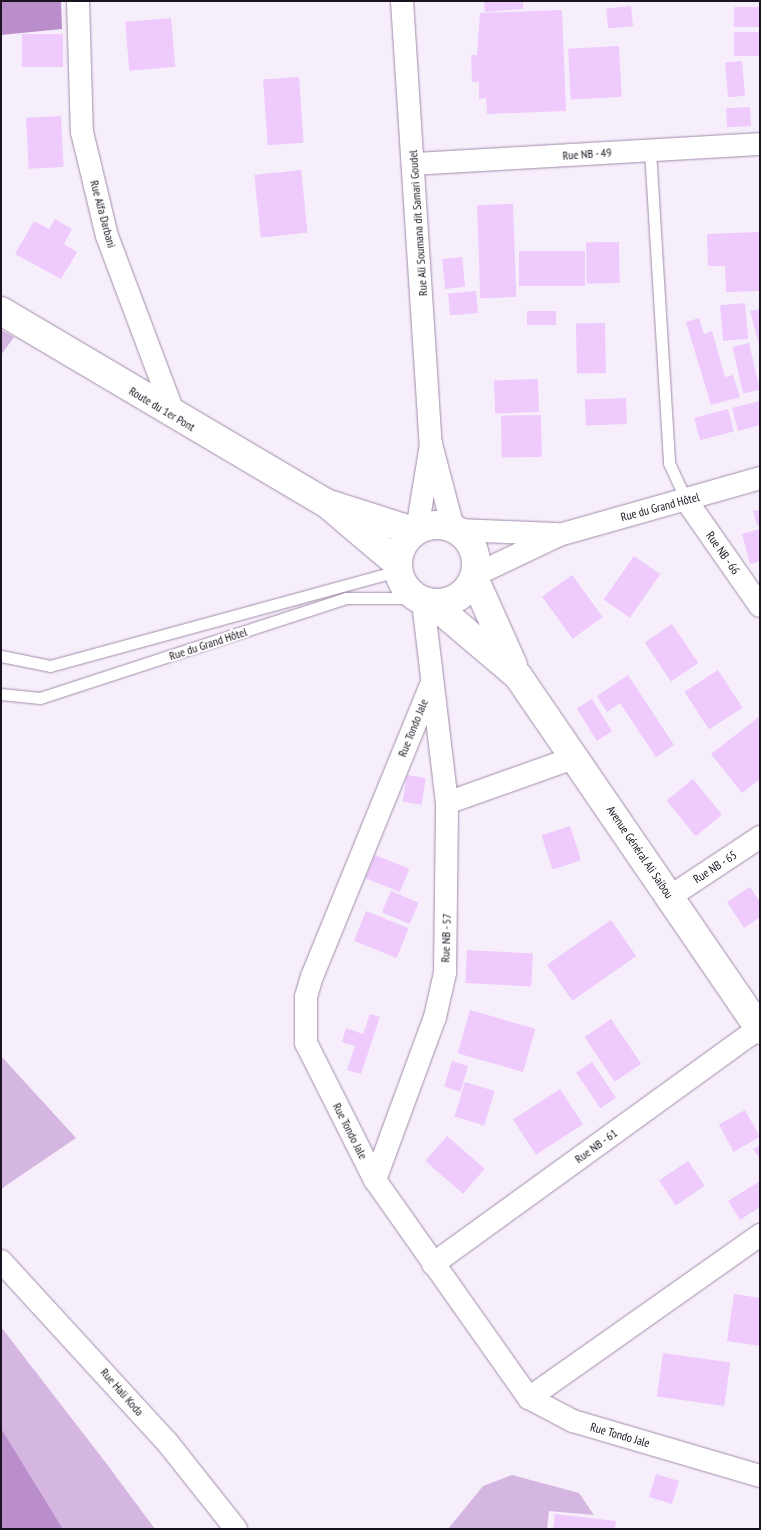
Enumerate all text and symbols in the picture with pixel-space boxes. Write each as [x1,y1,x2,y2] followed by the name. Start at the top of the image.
[562,145,612,163] street label: Rue NB - 49
[406,149,430,297] street label: Rue Ali Soumana dit Samari Goudel
[87,179,119,249] street label: Rue Alfa Darbani
[126,384,198,434] street label: Route du 1er Pont
[619,490,701,524] street label: Rue du Grand Hôtel
[703,528,743,578] street label: Rue NB - 66
[167,625,249,663] street label: Rue du Grand Hôtel
[395,697,431,759] street label: Rue Tondo Jale
[604,803,676,901] street label: Avenue Général Ali Saibou
[690,847,740,887] street label: Rue NB - 65
[438,913,454,963] street label: Rue NB - 57
[330,1100,370,1162] street label: Rue Tondo Jale
[572,1125,620,1167] street label: Rue NB - 61
[97,1365,147,1419] street label: Rue Hali Koda
[588,1420,652,1450] street label: Rue Tondo Jale

